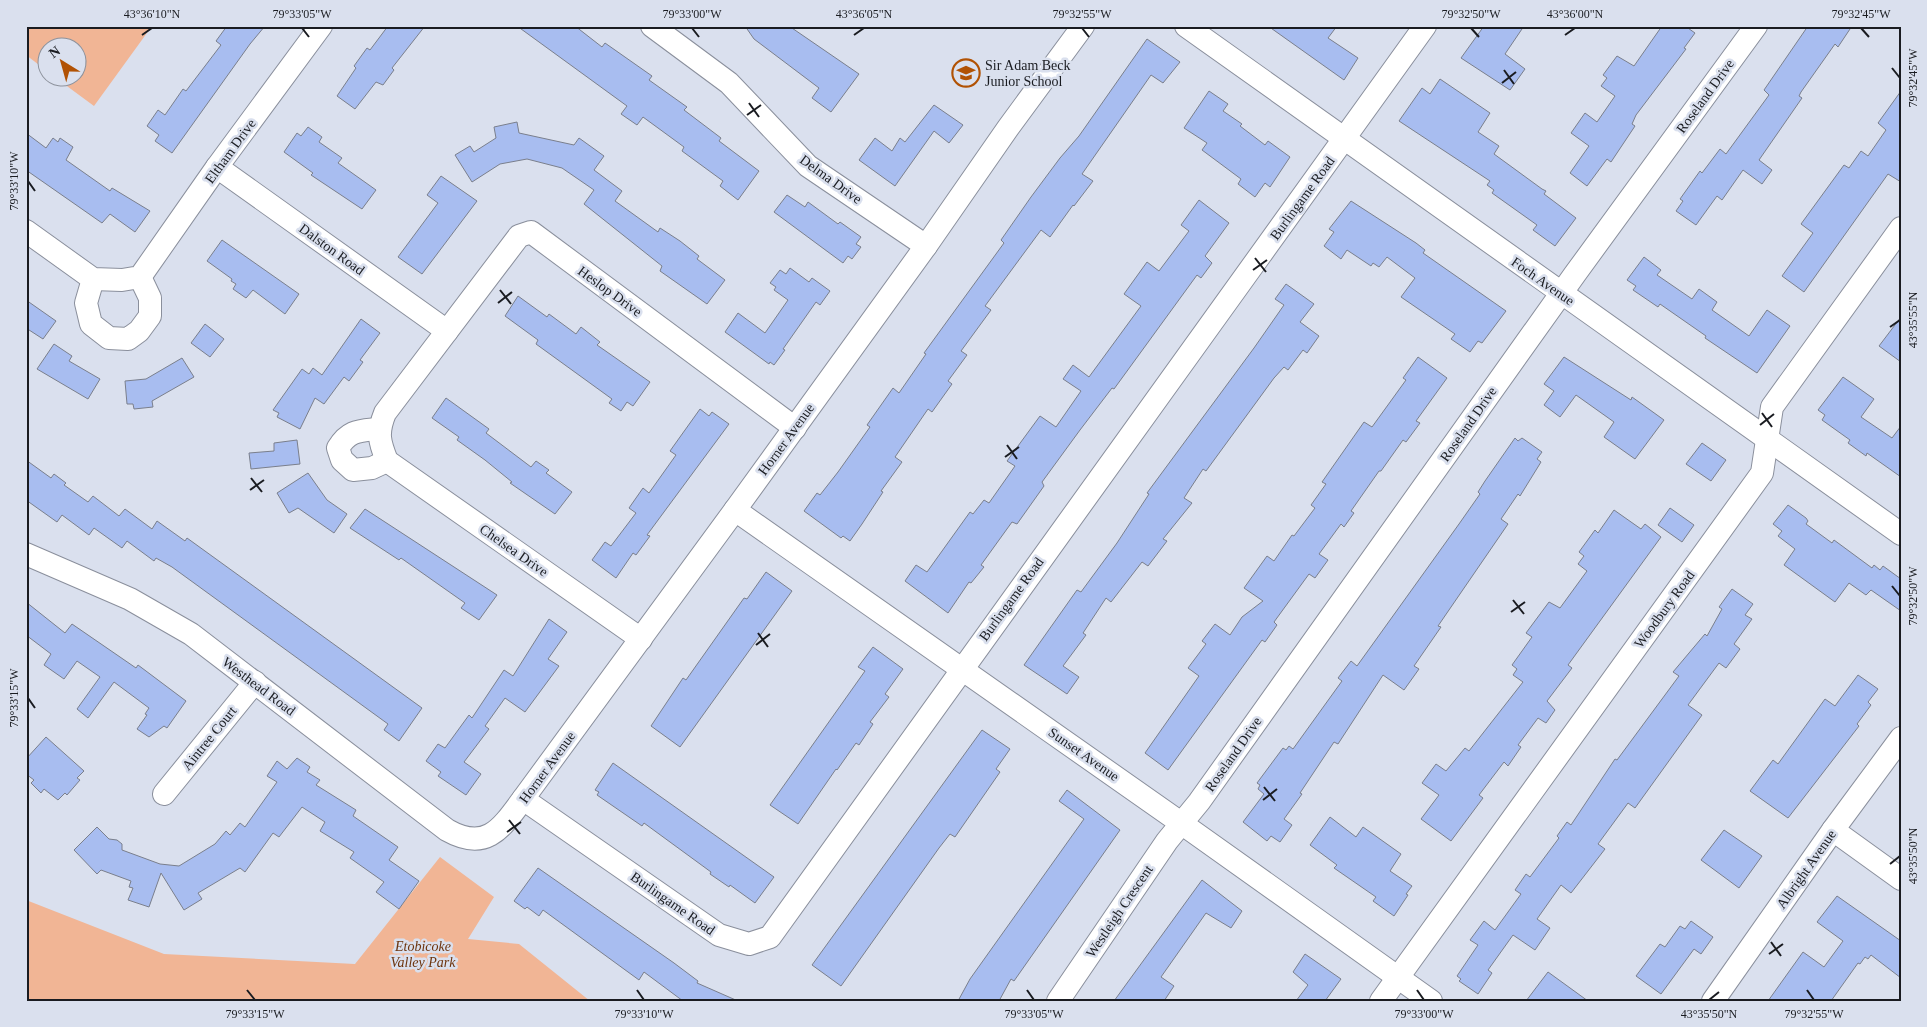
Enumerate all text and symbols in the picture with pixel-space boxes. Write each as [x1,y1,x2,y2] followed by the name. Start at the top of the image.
[124,7,181,21] text: 43°36'10"N
[272,7,332,21] text: 79°33'05"W
[662,7,722,21] text: 79°33'00"W
[836,7,893,21] text: 43°36'05"N
[1052,7,1112,21] text: 79°32'55"W
[1441,7,1501,21] text: 79°32'50"W
[1547,7,1604,21] text: 43°36'00"N
[1831,7,1891,21] text: 79°32'45"W
[38,38,88,88] north arrow
[46,43,63,61] text: N
[1906,48,1920,108] text: 79°32'45"W
[1674,56,1737,136] street label: Roseland Drive
[951,58,981,88] school or university icon: Sir Adam Beck Junior School
[985,58,1071,89] place label: Sir Adam Beck Junior School
[202,116,259,186] street label: Eltham Drive
[7,151,21,211] text: 79°33'10"W
[797,152,865,207] street label: Delma Drive
[1267,154,1338,243] street label: Burlingame Road
[296,221,367,278] street label: Dalston Road
[1508,254,1577,309] street label: Foch Avenue
[575,263,644,320] street label: Heslop Drive
[1906,291,1920,348] text: 43°35'55"N
[1437,384,1500,464] street label: Roseland Drive
[755,401,817,478] street label: Horner Avenue
[477,521,551,579] street label: Chelsea Drive
[976,555,1047,644] street label: Burlingame Road
[1906,566,1920,626] text: 79°32'50"W
[1631,568,1697,651] street label: Woodbury Road
[219,654,298,719] street label: Westhead Road
[7,668,21,728] text: 79°33'15"W
[179,703,240,773] street label: Aintree Court
[1202,714,1265,794] street label: Roseland Drive
[1046,725,1122,784] street label: Sunset Avenue
[516,729,578,806] street label: Horner Avenue
[1774,827,1839,912] street label: Albright Avenue
[1906,827,1920,884] text: 43°35'50"N
[1083,862,1156,960] street label: Westleigh Crescent
[628,869,718,938] street label: Burlingame Road
[391,939,456,970] park label: Etobicoke Valley Park
[225,1007,285,1021] text: 79°33'15"W
[614,1007,674,1021] text: 79°33'10"W
[1004,1007,1064,1021] text: 79°33'05"W
[1394,1007,1454,1021] text: 79°33'00"W
[1681,1007,1738,1021] text: 43°35'50"N
[1784,1007,1844,1021] text: 79°32'55"W

